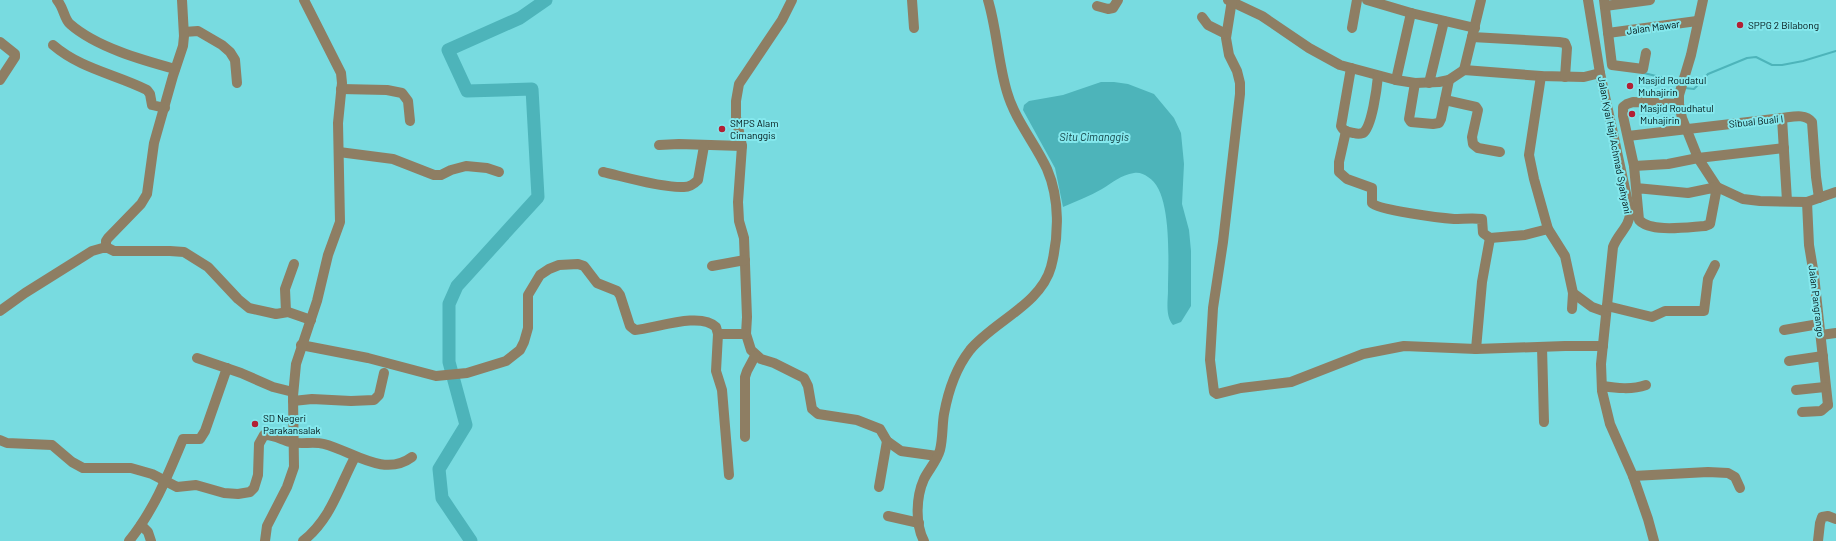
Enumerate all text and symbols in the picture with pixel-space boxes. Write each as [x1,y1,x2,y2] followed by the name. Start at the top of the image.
[1626,17,1681,37] street label: Jalan Mawar
[1748,19,1819,31] place label: SPPG 2 Bilabong
[1735,20,1745,30] marker: SPPG 2 Bilabong
[1638,74,1706,98] place label: Masjid Roudatul Muhajirin
[1596,75,1634,215] street label: Jalan Kyai Haji Achmad Syahyani
[1625,81,1635,91] marker: Masjid Roudatul Muhajirin
[1640,102,1714,126] place label: Masjid Roudhatul Muhajirin
[1627,109,1637,119] marker: Masjid Roudhatul Muhajirin
[1728,112,1784,130] street label: Sibual Buali I
[730,117,779,141] place label: SMPS Alam Cimanggis
[717,124,727,134] marker: SMPS Alam Cimanggis
[1059,130,1129,143] water label: Situ Cimanggis
[1807,264,1827,338] street label: Jalan Pangrango
[263,412,321,436] place label: SD Negeri Parakansalak
[250,419,260,429] marker: SD Negeri Parakansalak

